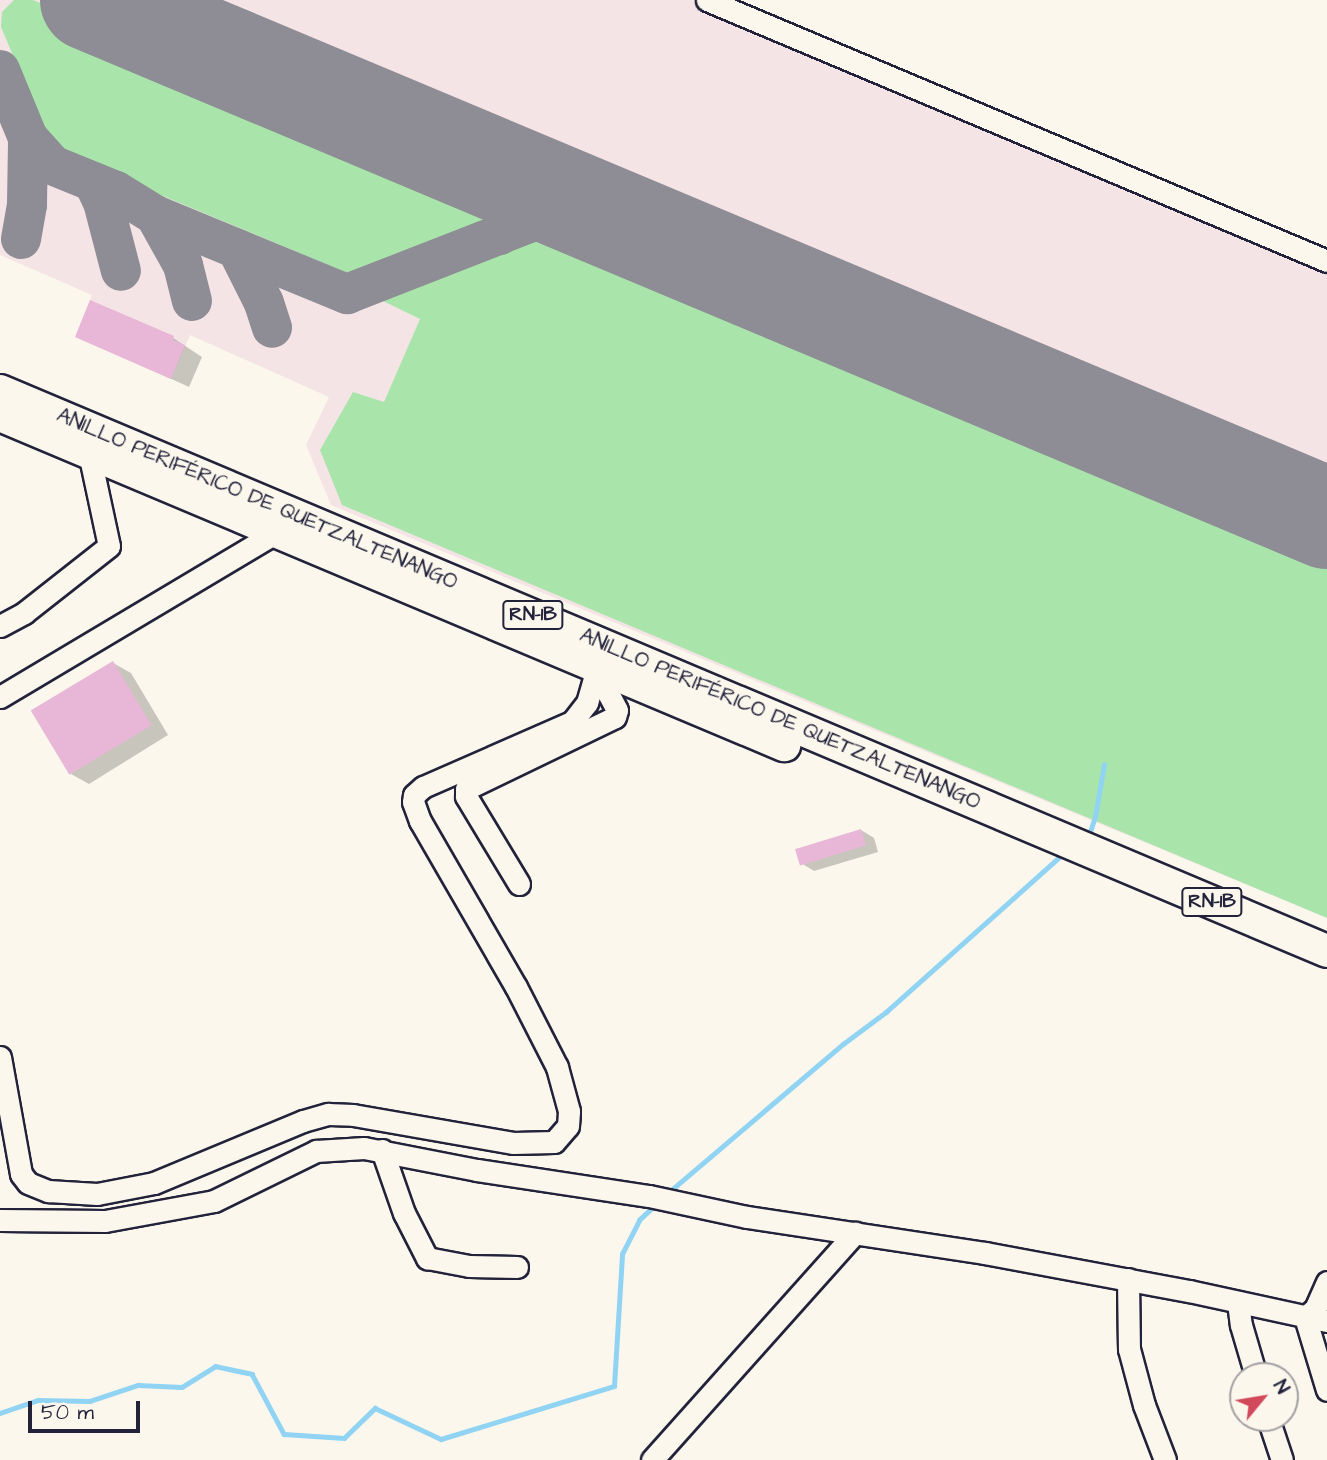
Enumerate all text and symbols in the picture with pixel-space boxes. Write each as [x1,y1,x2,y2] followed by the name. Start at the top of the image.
[53,403,461,595] street label: ANILLO PERIFÉRICO DE QUETZALTENANGO
[502,600,564,630] road number: RN-1B
[576,623,984,815] street label: ANILLO PERIFÉRICO DE QUETZALTENANGO
[1180,887,1244,918] road number: RN-1B
[1229,1362,1299,1432] north arrow
[1266,1375,1296,1399] text: N
[32,1386,144,1430] scale bar
[41,1398,94,1427] text: 50 m

